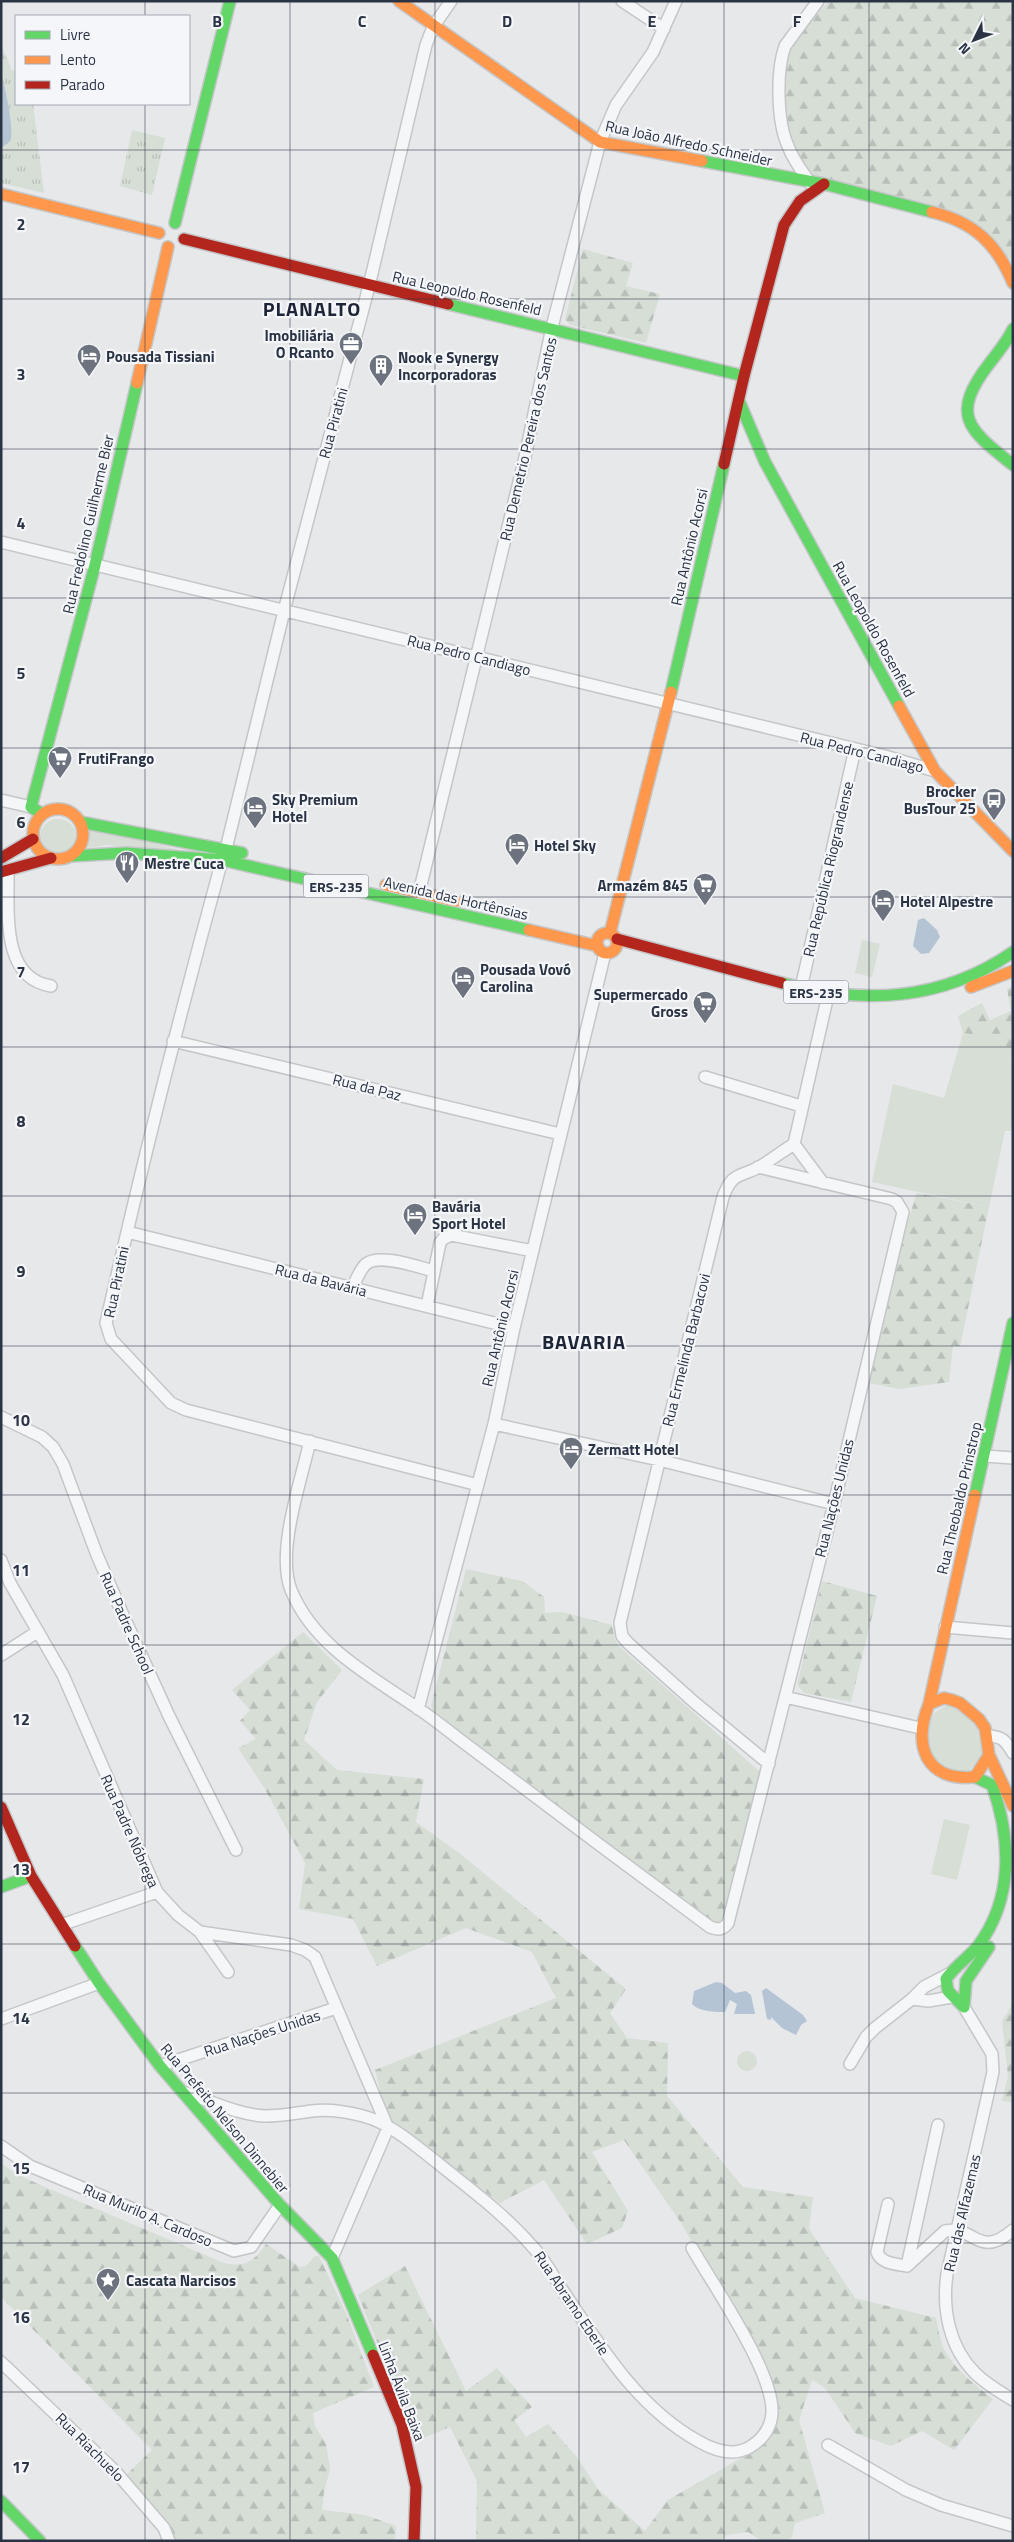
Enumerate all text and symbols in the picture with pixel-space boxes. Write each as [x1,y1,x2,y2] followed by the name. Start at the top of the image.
[212,9,222,33] text: B
[358,9,367,33] text: C
[502,9,512,33] text: D
[648,9,657,33] text: E
[793,9,802,33] text: F
[15,15,190,105] legend
[949,15,999,65] north arrow
[60,23,90,46] text: Livre
[953,38,975,60] text: N
[60,48,96,71] text: Lento
[60,73,105,96] text: Parado
[603,114,775,172] street label: Rua João Alfredo Schneider
[17,212,25,236] text: 2
[390,265,544,321] street label: Rua Leopoldo Rosenfeld
[263,293,361,324] district label: PLANALTO
[264,324,334,364] place label: Imobiliária O Rcanto
[338,331,364,365] office icon: Imobiliária O Rcanto
[493,335,563,543] street label: Rua Demetrio Pereira dos Santos
[76,343,102,377] hotel icon: Pousada Tissiani
[106,345,215,368] place label: Pousada Tissiani
[398,346,499,386] place label: Nook e Synergy Incorporadoras
[368,353,394,387] building icon: Nook e Synergy Incorporadoras
[17,362,25,386] text: 3
[312,385,354,461] street label: Rua Piratini
[56,432,120,616] street label: Rua Fredolino Guilherme Bier
[664,486,714,608] street label: Rua Antônio Acorsi
[17,511,26,535] text: 4
[827,557,921,701] street label: Rua Leopoldo Rosenfeld
[405,629,533,681] street label: Rua Pedro Candiago
[17,661,26,685] text: 5
[798,726,926,778] street label: Rua Pedro Candiago
[47,745,73,779] supermarket icon: FrutiFrango
[78,747,154,770] place label: FrutiFrango
[797,779,859,959] street label: Rua República Riograndense
[904,780,976,820] place label: Brocker BusTour 25
[981,787,1007,821] bus stop icon: Brocker BusTour 25
[272,788,358,828] place label: Sky Premium Hotel
[242,795,268,829] hotel icon: Sky Premium Hotel
[17,810,26,834] text: 6
[504,832,530,866] hotel icon: Hotel Sky
[534,834,596,857] place label: Hotel Sky
[114,850,140,884] restaurant icon: Mestre Cuca
[144,852,225,875] place label: Mestre Cuca
[381,870,531,926] street label: Avenida das Hortênsias
[692,872,718,906] supermarket icon: Armazém 845
[304,874,368,898] road number: ERS-235
[598,874,688,897] place label: Armazém 845
[870,888,896,922] hotel icon: Hotel Alpestre
[900,890,994,913] place label: Hotel Alpestre
[480,958,571,998] place label: Pousada Vovó Carolina
[17,960,25,984] text: 7
[450,965,476,999] hotel icon: Pousada Vovó Carolina
[784,980,848,1004] road number: ERS-235
[594,983,688,1023] place label: Supermercado Gross
[692,990,718,1024] supermarket icon: Supermercado Gross
[330,1067,404,1107] street label: Rua da Paz
[17,1109,26,1133] text: 8
[432,1195,506,1235] place label: Bavária Sport Hotel
[402,1202,428,1236] hotel icon: Bavária Sport Hotel
[97,1244,135,1320] street label: Rua Piratini
[273,1257,370,1303] street label: Rua da Bavária
[17,1259,26,1283] text: 9
[475,1267,525,1389] street label: Rua Antônio Acorsi
[656,1271,716,1429] street label: Rua Ermelinda Barbacovi
[542,1326,626,1357] district label: BAVARIA
[12,1408,30,1432] text: 10
[930,1419,988,1577] street label: Rua Theobaldo Prinstrop
[558,1436,584,1470] hotel icon: Zermatt Hotel
[808,1436,860,1560] street label: Rua Nações Unidas
[588,1438,679,1461] place label: Zermatt Hotel
[12,1558,30,1582] text: 11
[94,1568,160,1678] street label: Rua Padre School
[12,1707,30,1731] text: 12
[95,1771,165,1892] street label: Rua Padre Nóbrega
[12,1857,30,1881] text: 13
[201,2003,323,2063] street label: Rua Nações Unidas
[12,2006,30,2030] text: 14
[155,2038,295,2198] street label: Rua Prefeito Nelson Dinnebier
[937,2152,987,2274] street label: Rua das Alfazemas
[12,2156,30,2180] text: 15
[80,2177,216,2253] street label: Rua Murilo A. Cardoso
[529,2246,615,2360] street label: Rua Abramo Eberle
[95,2267,121,2301] place icon: Cascata Narcisos
[126,2269,236,2292] place label: Cascata Narcisos
[12,2305,30,2329] text: 16
[372,2338,432,2445] street label: Linha Ávila Baixa
[50,2407,130,2487] street label: Rua Riachuelo
[12,2455,30,2479] text: 17

